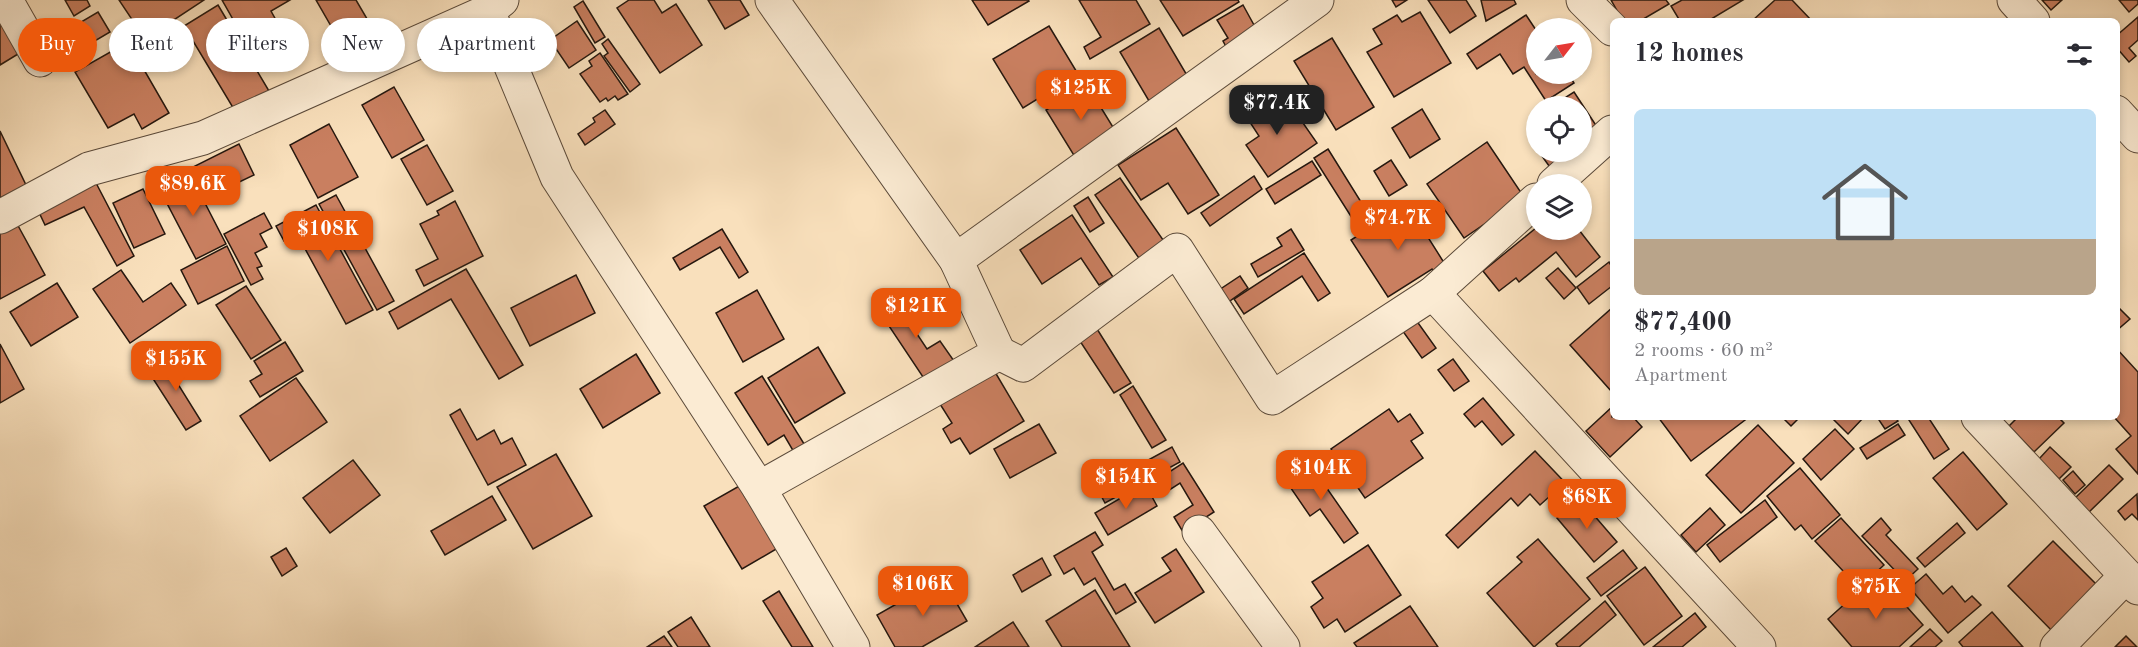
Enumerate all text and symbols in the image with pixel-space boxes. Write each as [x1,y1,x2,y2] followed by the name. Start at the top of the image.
[18,18,97,72] chip: Buy
[109,18,194,72] chip: Rent
[206,18,309,72] chip: Filters
[321,18,405,72] chip: New
[417,18,557,72] chip: Apartment
[1526,18,1592,84] north arrow
[1526,18,1592,240] map controls
[2063,38,2096,71] icon: filters
[1634,41,1743,67] text: 12 homes
[1039,70,1123,121] pin: $125K
[1050,79,1112,99] text: $125K
[1228,85,1326,136] pin: $77.4K
[1243,94,1311,114] text: $77.4K
[1526,96,1592,162] button: locate
[1811,148,1919,256] icon: home
[144,166,242,217] pin: $89.6K
[1526,174,1592,240] button: layers
[159,175,227,195] text: $89.6K
[1349,200,1447,251] pin: $74.7K
[1364,209,1432,229] text: $74.7K
[286,211,370,262] pin: $108K
[297,220,359,240] text: $108K
[874,288,958,339] pin: $121K
[885,297,947,317] text: $121K
[1634,310,1732,336] text: $77,400
[134,341,218,392] pin: $155K
[1634,341,1773,361] text: 2 rooms · 60 m²
[145,350,207,370] text: $155K
[1634,366,1728,386] text: Apartment
[1279,450,1363,501] pin: $104K
[1084,459,1168,510] pin: $154K
[1290,459,1352,479] text: $104K
[1095,468,1157,488] text: $154K
[1551,479,1623,530] pin: $68K
[1562,488,1612,508] text: $68K
[881,566,965,617] pin: $106K
[1840,569,1912,620] pin: $75K
[892,575,954,595] text: $106K
[1851,578,1901,598] text: $75K

